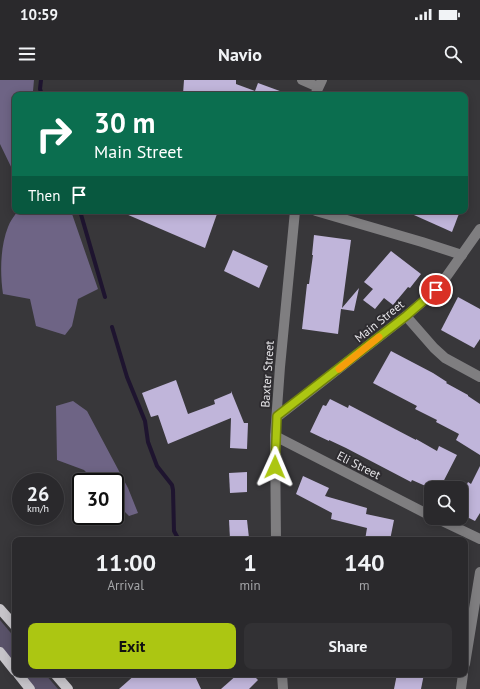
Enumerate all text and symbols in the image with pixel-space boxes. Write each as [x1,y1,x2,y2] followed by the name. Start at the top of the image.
[20,5,58,24] text: 10:59
[16,43,38,65] icon: menu
[218,43,262,66] text: Navio
[442,43,464,65] icon: search
[94,104,155,141] text: 30 m
[28,108,80,160] icon: right
[94,140,183,163] text: Main Street
[68,184,90,206] icon: arrive
[28,186,60,205] text: Then
[419,273,453,307] pin
[425,279,447,301] icon: arrive
[351,297,407,345] street label: Main Street
[257,340,277,408] street label: Baxter Street
[254,446,296,488] position arrow
[335,448,383,482] street label: Eli Street
[72,473,124,525] speed limit sign: 30
[27,481,49,507] text: 26
[424,481,468,525] map controls
[424,481,468,525] button: search
[27,502,49,515] text: km/h
[95,547,156,578] text: 11:00
[243,547,257,578] text: 1
[344,547,385,578] text: 140
[108,577,144,594] text: Arrival
[239,577,261,594] text: min
[359,577,370,594] text: m
[28,623,236,669] button: Exit
[244,623,452,669] button: Share

